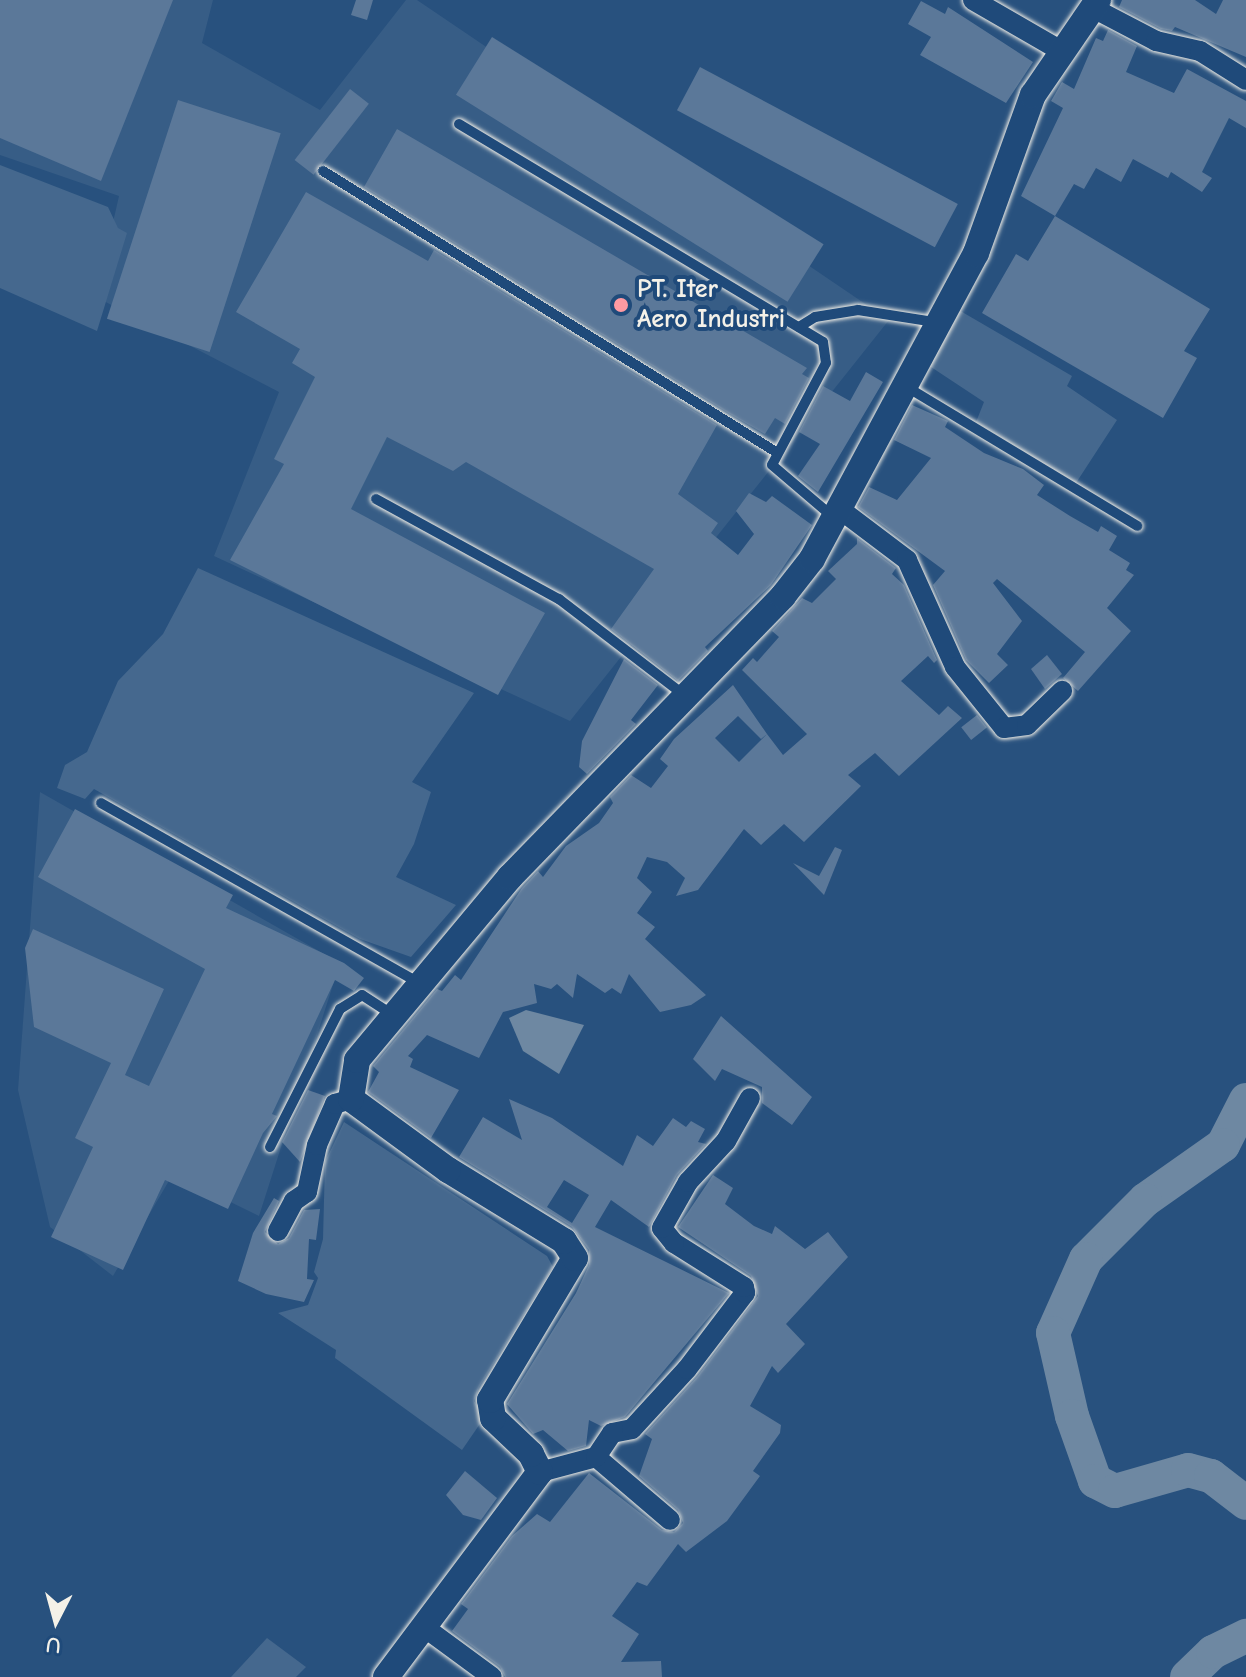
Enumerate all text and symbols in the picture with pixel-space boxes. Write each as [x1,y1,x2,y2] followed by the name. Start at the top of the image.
[637,274,785,336] place label: PT. Iter Aero Industri
[612,296,630,314] marker: PT. Iter Aero Industri
[16,1581,96,1661] north arrow
[45,1631,62,1659] text: U

